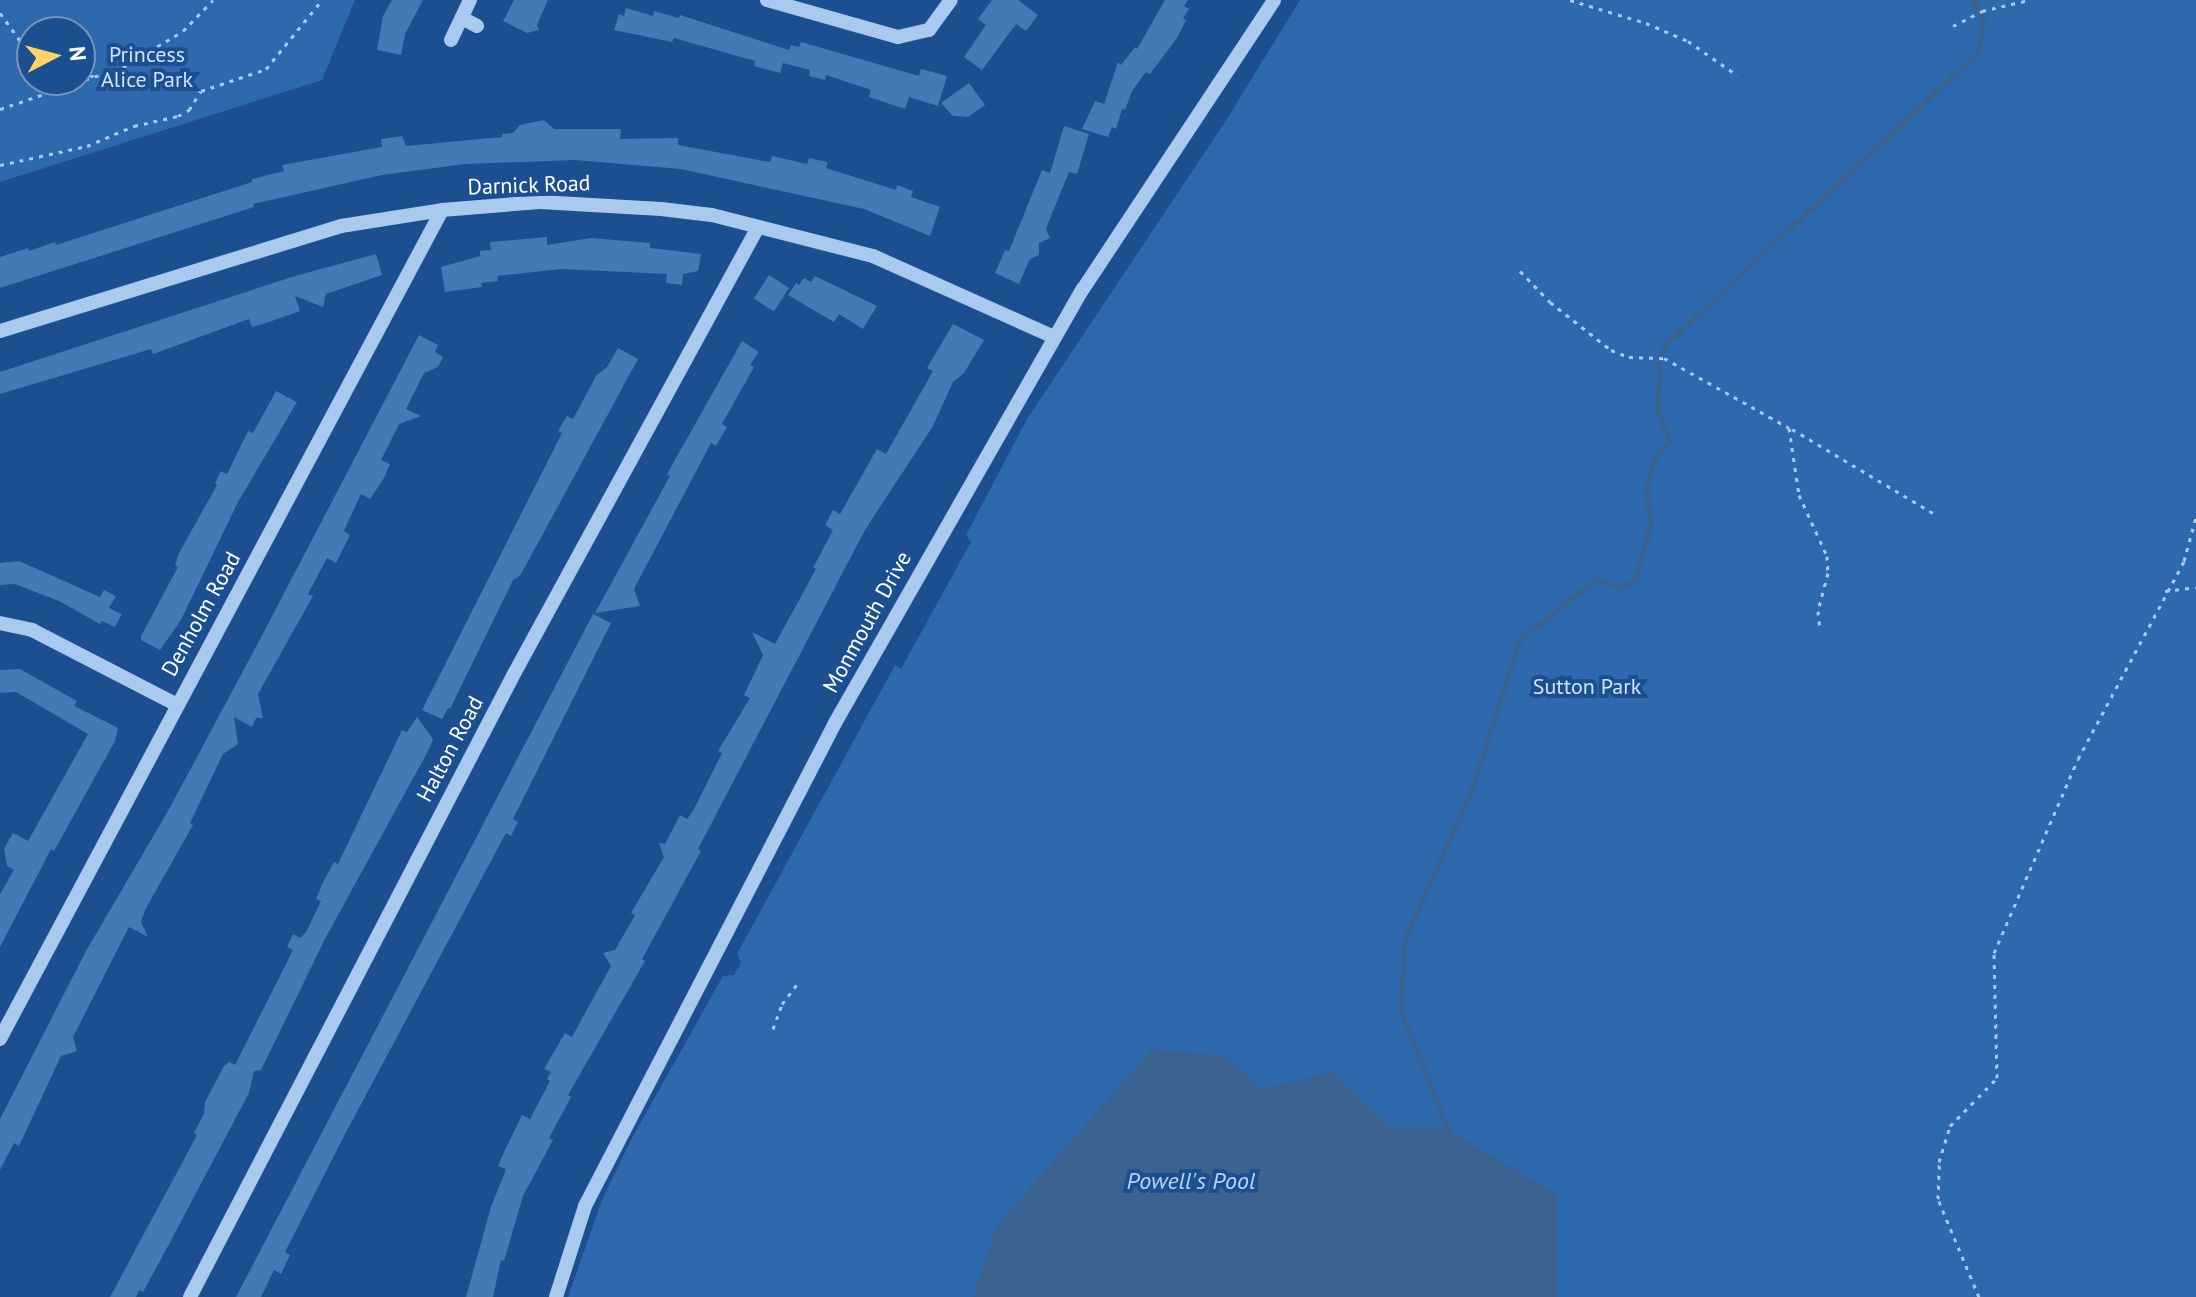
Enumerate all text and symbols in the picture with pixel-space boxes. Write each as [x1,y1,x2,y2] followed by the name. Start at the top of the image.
[16,16,96,96] north arrow
[101,41,193,92] park label: Princess Alice Park
[63,45,93,62] text: N
[467,170,591,200] street label: Darnick Road
[156,547,246,681] street label: Denholm Road
[817,547,917,697] street label: Monmouth Drive
[1533,674,1641,700] park label: Sutton Park
[411,692,489,806] street label: Halton Road
[1127,1167,1255,1195] water label: Powell's Pool

